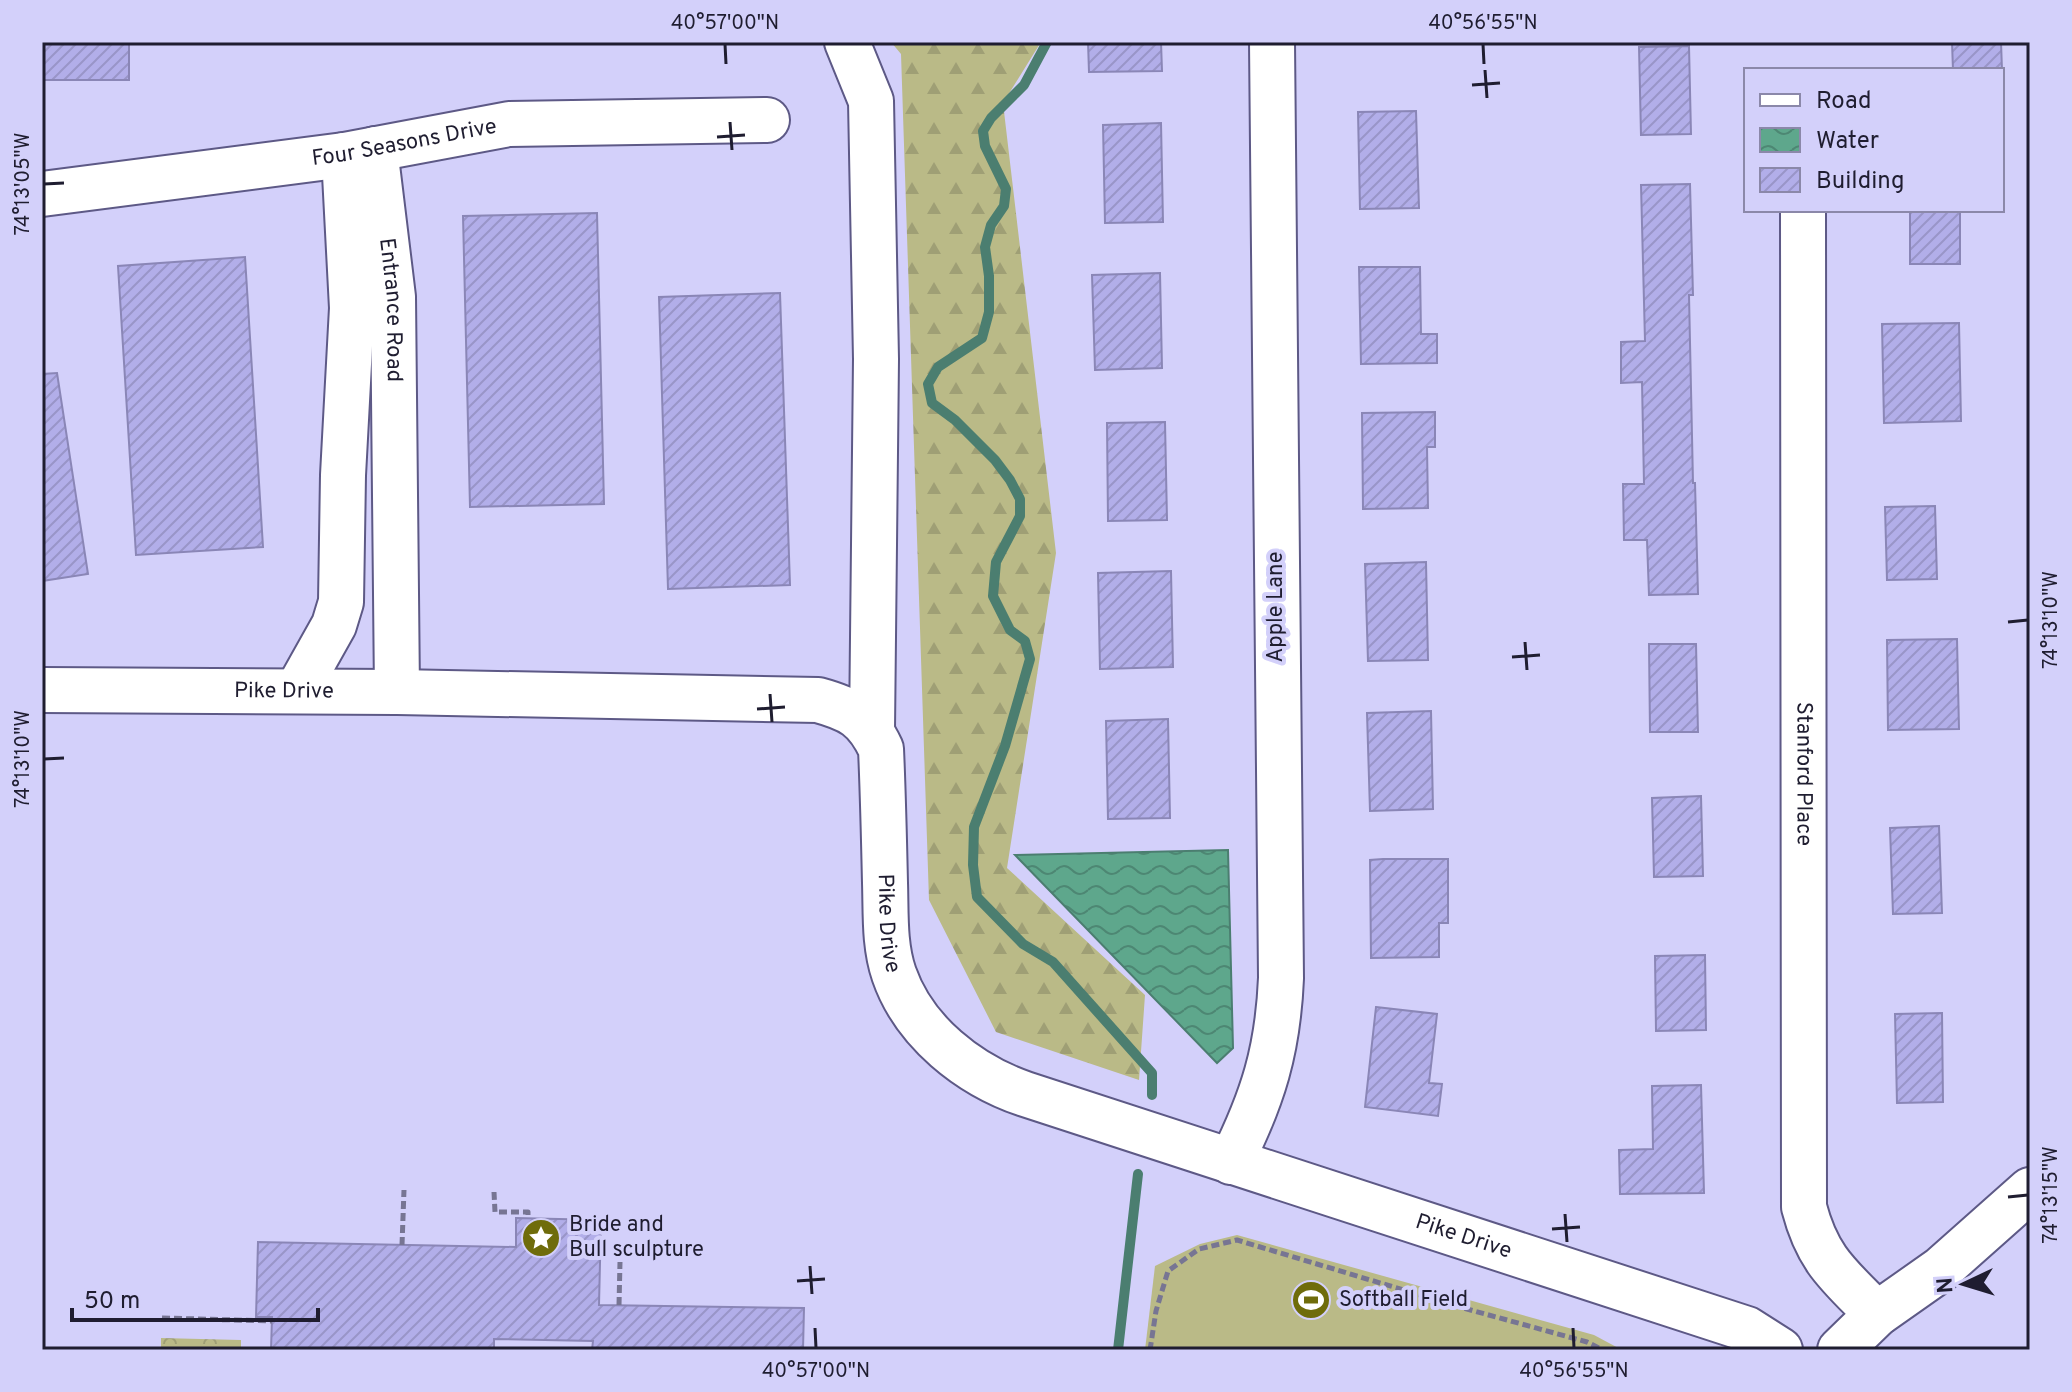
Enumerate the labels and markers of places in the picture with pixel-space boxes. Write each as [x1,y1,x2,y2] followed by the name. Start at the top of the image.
[569,1212,704,1264] place label: Bride and Bull sculpture
[520,1217,562,1259] place icon: Bride and Bull sculpture
[1290,1279,1332,1321] sports icon: Softball Field
[1339,1287,1468,1314] place label: Softball Field

